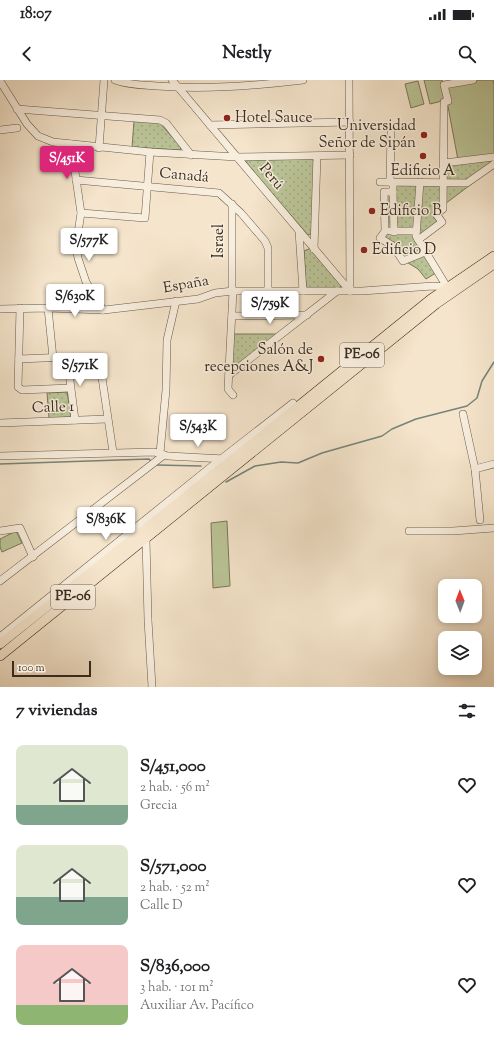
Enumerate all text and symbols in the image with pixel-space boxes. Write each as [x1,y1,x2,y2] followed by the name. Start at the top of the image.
[20,4,52,25] text: 18:07
[222,41,272,67] text: Nestly
[16,43,38,65] icon: back
[456,43,478,65] icon: search
[235,108,312,129] place label: Hotel Sauce
[222,113,232,123] marker: Hotel Sauce
[319,116,417,154] place label: Universidad Señor de Sipán
[419,130,429,140] marker: Universidad Señor de Sipán
[34,146,100,180] pin: S/451K
[49,150,85,168] text: S/451K
[418,151,428,161] marker: Edificio A
[254,159,289,195] street label: Perú
[391,161,455,182] place label: Edificio A
[158,163,210,189] street label: Canadá
[380,201,442,222] place label: Edificio B
[367,206,377,216] marker: Edificio B
[209,224,230,258] street label: Israel
[56,228,122,262] pin: S/577K
[70,232,108,250] text: S/577K
[372,240,436,261] place label: Edificio D
[359,245,369,255] marker: Edificio D
[162,271,211,299] street label: España
[42,284,108,318] pin: S/630K
[55,288,95,306] text: S/630K
[237,291,303,325] pin: S/759K
[251,295,289,313] text: S/759K
[204,340,314,378] place label: Salón de recepciones A&J
[340,343,384,367] road number: PE-06
[47,353,113,387] pin: S/571K
[316,354,326,364] marker: Salón de recepciones A&J
[62,357,98,375] text: S/571K
[31,397,75,419] street label: Calle 1
[165,414,231,448] pin: S/543K
[179,418,217,436] text: S/543K
[73,507,139,541] pin: S/836K
[86,511,126,529] text: S/836K
[438,579,482,623] north arrow
[438,579,482,675] map controls
[51,585,95,609] road number: PE-06
[438,631,482,675] button: layers
[12,659,91,678] scale bar
[18,660,45,676] text: 100 m
[16,699,97,723] text: 7 viviendas
[456,700,478,722] icon: filters
[140,755,206,779] text: S/451,000
[48,761,96,809] icon: home
[456,774,478,796] icon: heart
[140,779,210,797] text: 2 hab. · 56 m²
[140,797,177,815] text: Grecia
[140,855,207,879] text: S/571,000
[48,861,96,909] icon: home
[456,874,478,896] icon: heart
[140,879,210,897] text: 2 hab. · 52 m²
[140,897,183,915] text: Calle D
[140,955,210,979] text: S/836,000
[48,961,96,1009] icon: home
[456,974,478,996] icon: heart
[140,979,214,997] text: 3 hab. · 101 m²
[140,997,254,1015] text: Auxiliar Av. Pacífico

